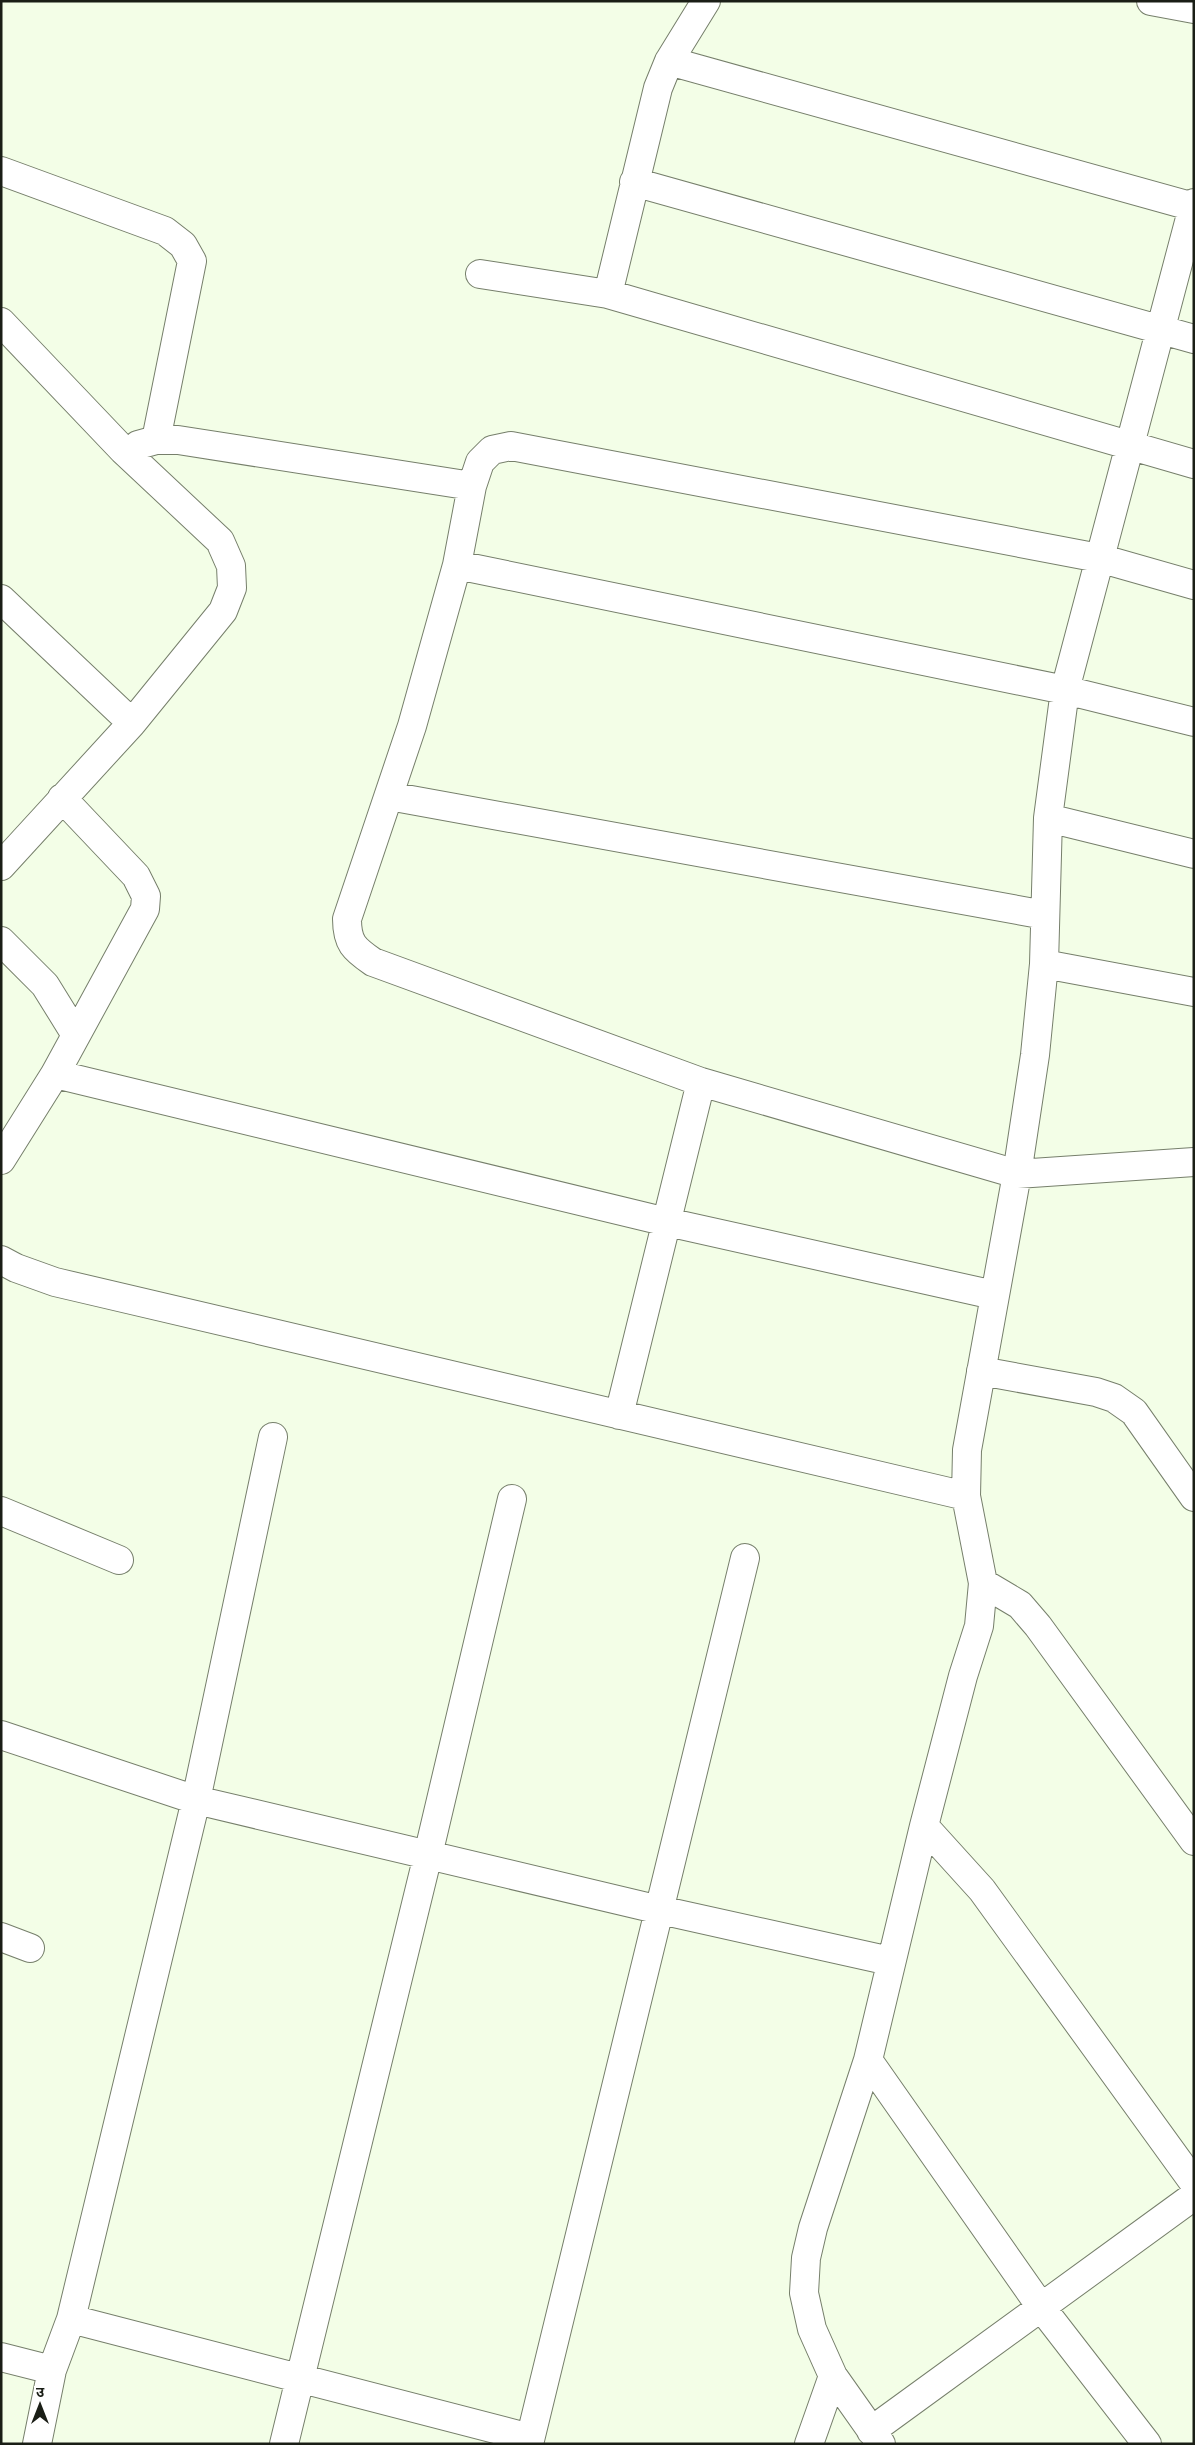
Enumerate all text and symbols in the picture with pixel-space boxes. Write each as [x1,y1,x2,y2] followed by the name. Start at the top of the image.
[15,2380,65,2430] north arrow
[36,2384,45,2401] text: उ

